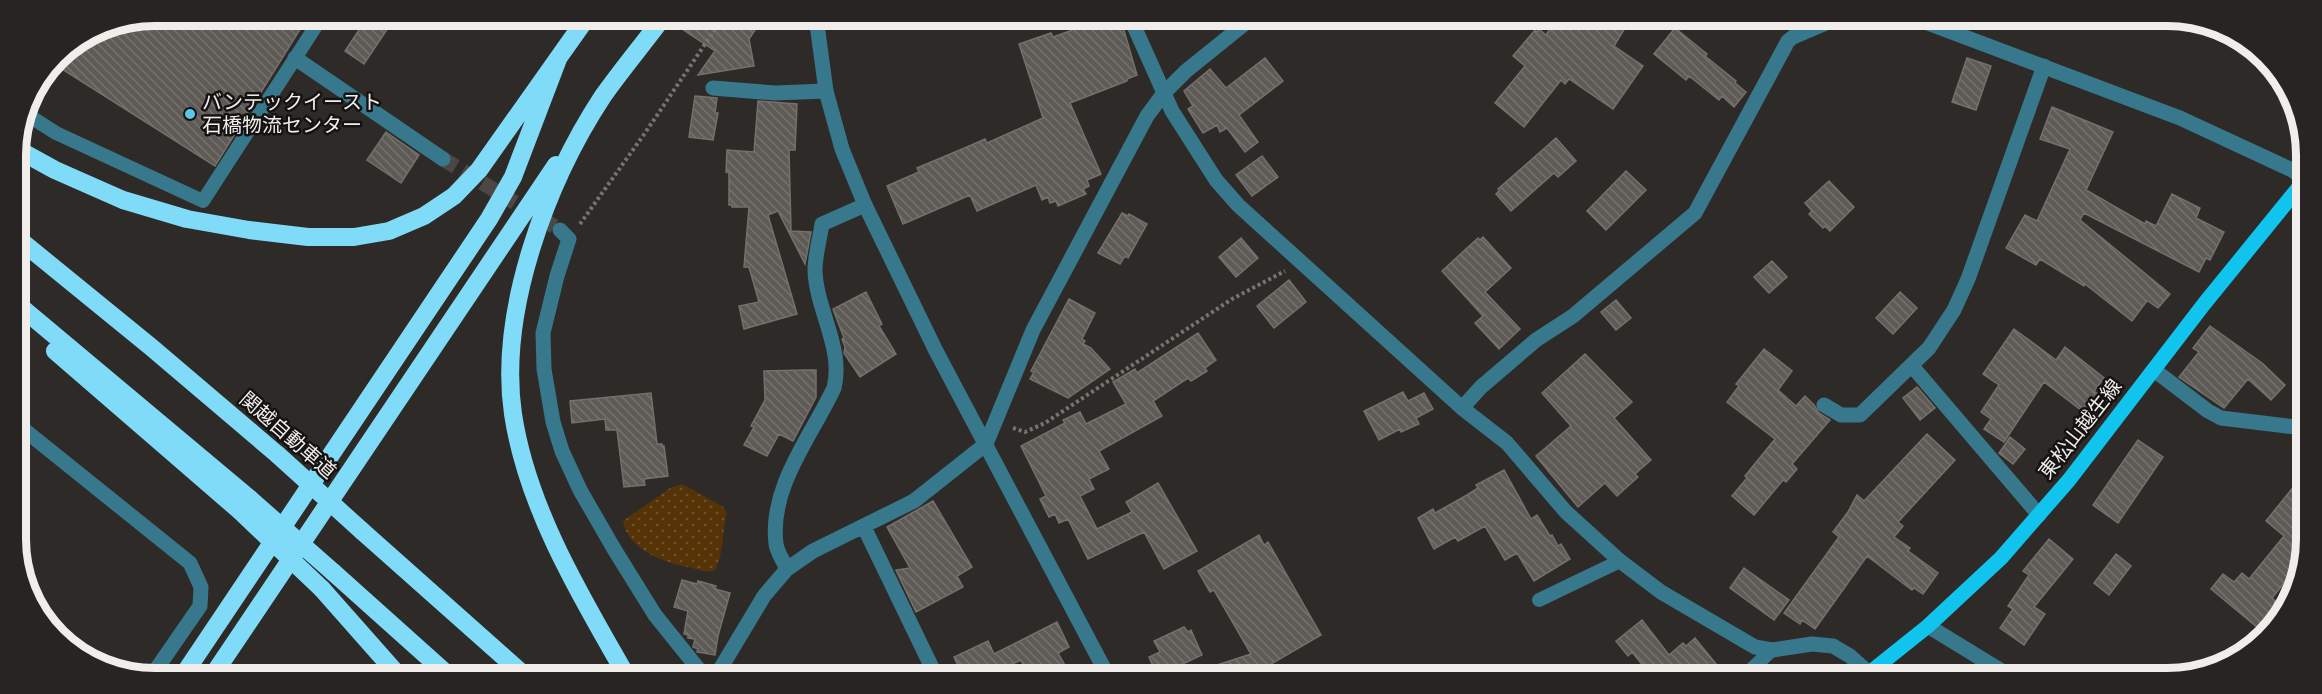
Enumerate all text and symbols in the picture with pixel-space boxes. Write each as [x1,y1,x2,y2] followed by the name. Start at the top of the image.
[202,91,382,136] place label: バンテックイースト 石橋物流センター
[183,107,197,121] marker: バンテックイースト 石橋物流センター
[2034,375,2126,483] street label: 東松山越生線
[236,387,340,483] street label: 関越自動車道

